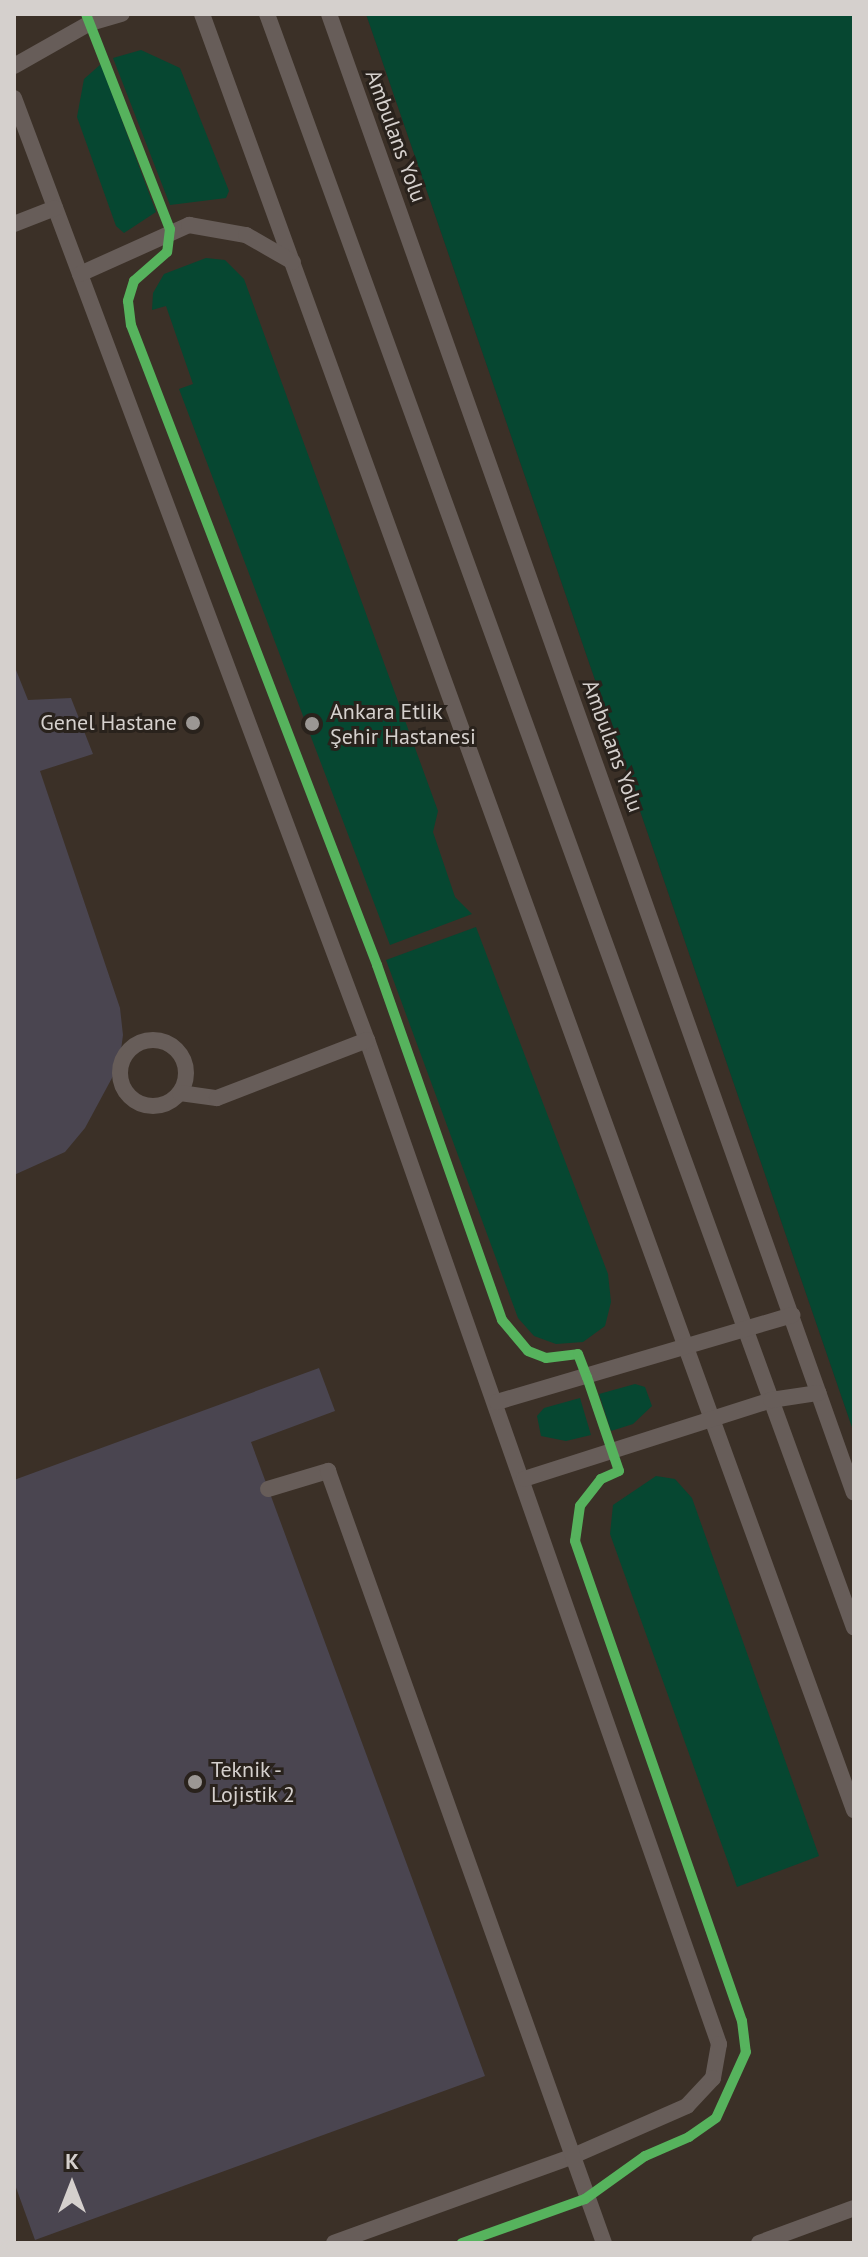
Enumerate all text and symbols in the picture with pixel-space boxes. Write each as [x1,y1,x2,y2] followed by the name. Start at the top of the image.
[360,66,432,206] street label: Ambulans Yolu
[577,676,649,816] street label: Ambulans Yolu
[330,698,476,750] place label: Ankara Etlik Şehir Hastanesi
[40,710,177,736] place label: Genel Hastane
[301,713,323,735] marker: Ankara Etlik Şehir Hastanesi
[184,714,202,732] marker: Genel Hastane
[211,1756,296,1808] place label: Teknik - Lojistik 2
[186,1773,204,1791] marker: Teknik - Lojistik 2
[32,2145,112,2225] north arrow
[65,2147,79,2175] text: K

